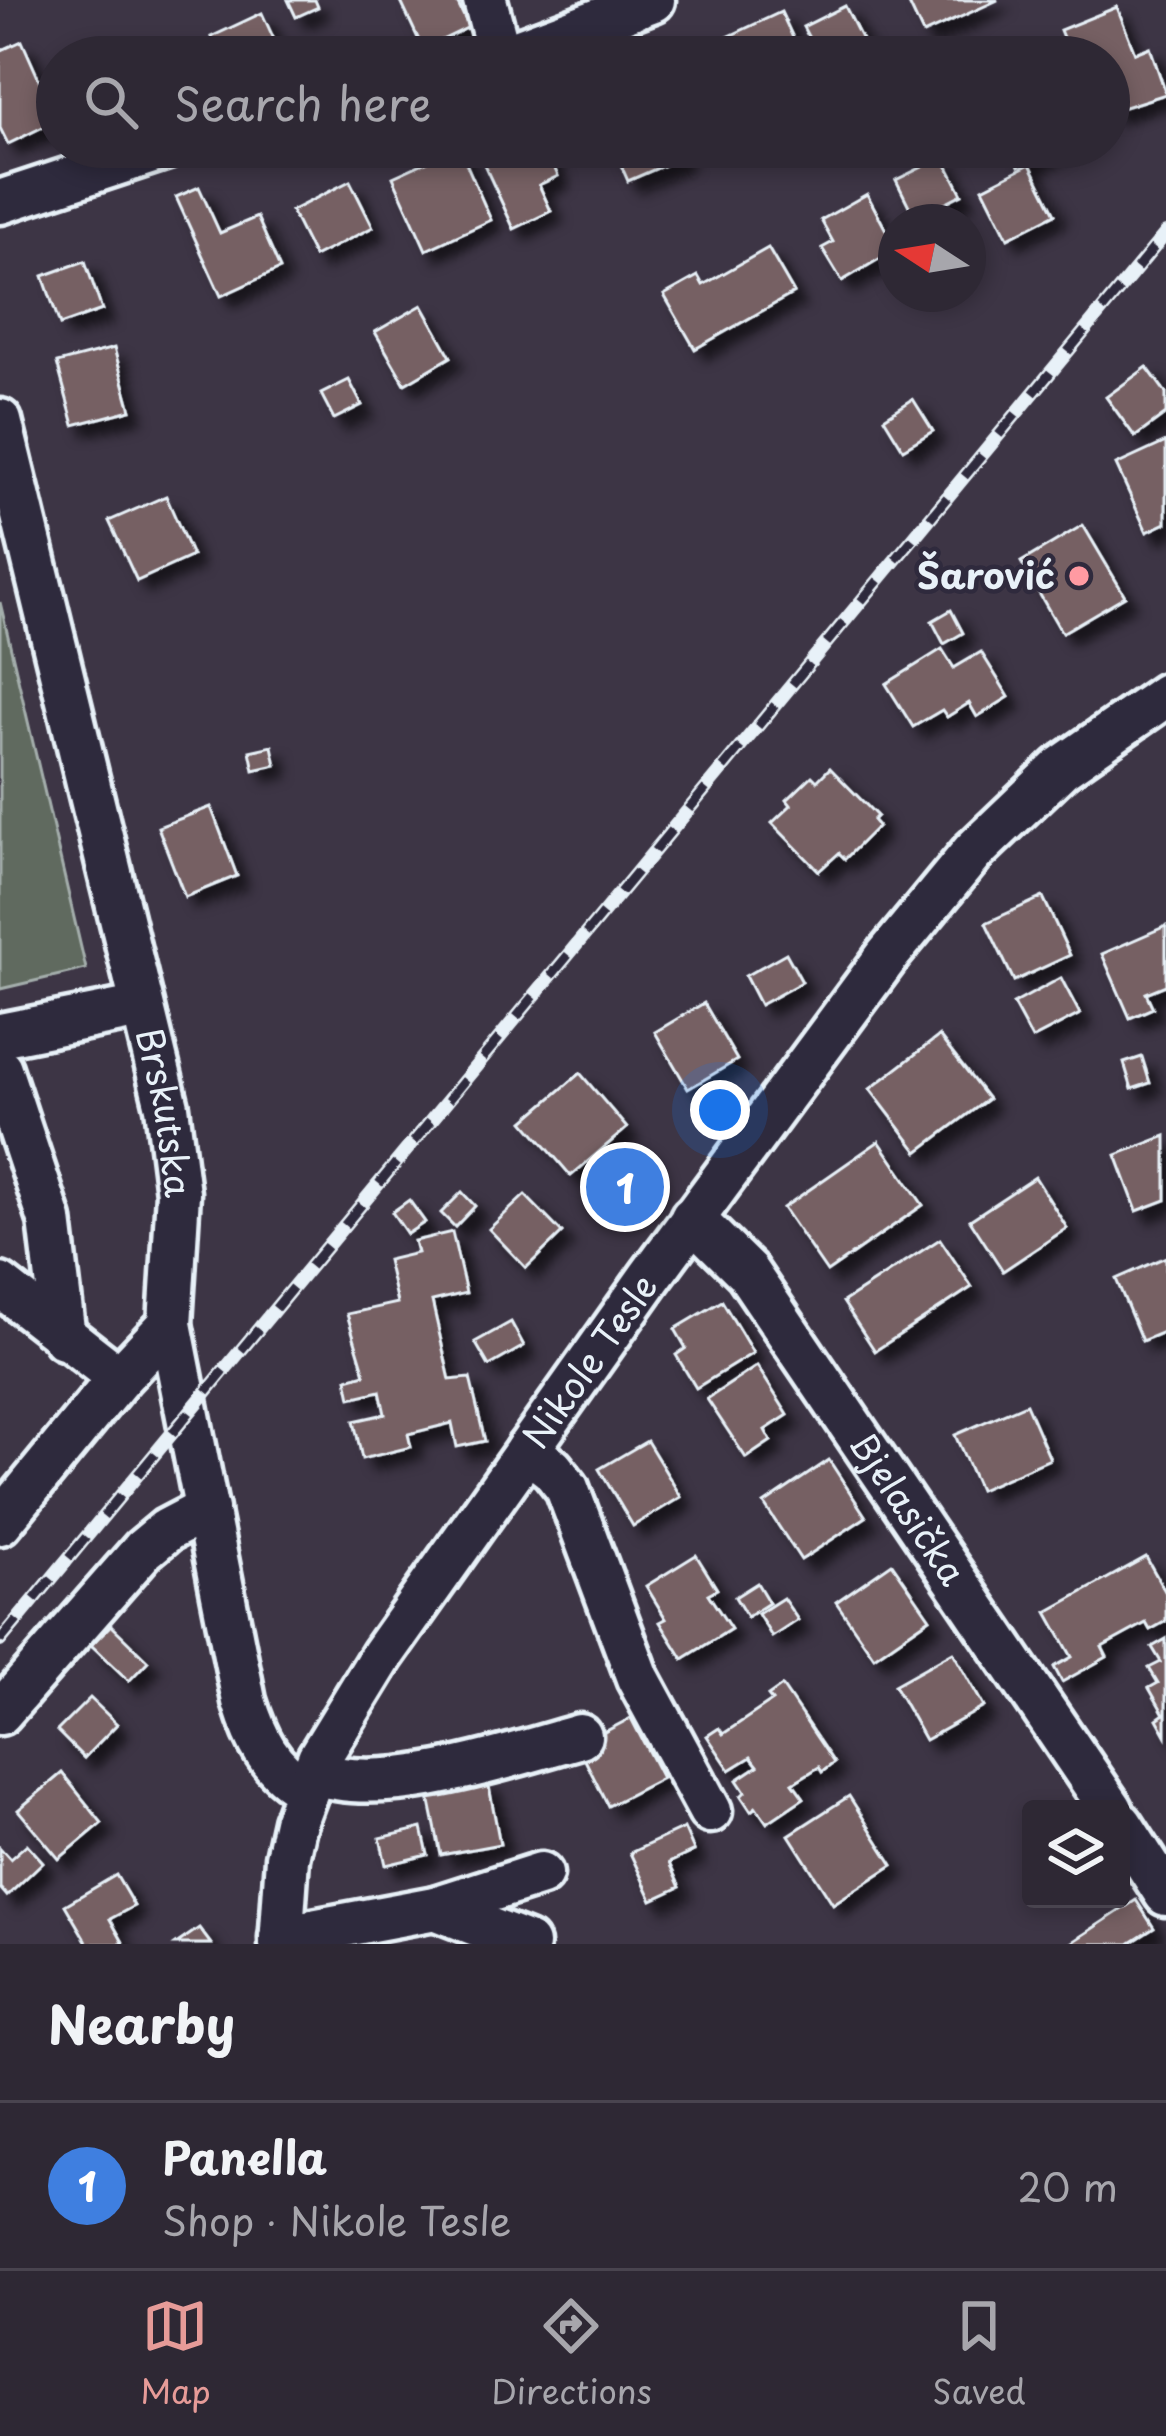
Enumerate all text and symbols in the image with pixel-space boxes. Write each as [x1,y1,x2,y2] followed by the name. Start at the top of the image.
[36,36,1130,168] search box
[174,68,431,136] text: Search here
[78,69,144,135] icon: search
[878,204,986,312] north arrow
[917,547,1055,601] place label: Šarović
[1066,563,1092,589] marker: Šarović
[124,1022,207,1201] street label: Brskutska
[690,1080,750,1140] your location
[586,1142,664,1232] pin: 1
[508,1262,669,1459] street label: Nikole Tesle
[837,1420,981,1596] street label: Bjelasička
[1022,1800,1130,1908] map controls
[1022,1800,1130,1908] button: layers
[48,1984,235,2061] text: Nearby
[162,2122,327,2190] text: Panella
[78,2156,96,2215] text: 1
[1017,2156,1118,2215] text: 20 m
[162,2190,511,2249] text: Shop · Nikole Tesle
[140,2293,211,2415] tab: Map
[491,2293,652,2415] tab: Directions
[932,2293,1026,2415] tab: Saved

